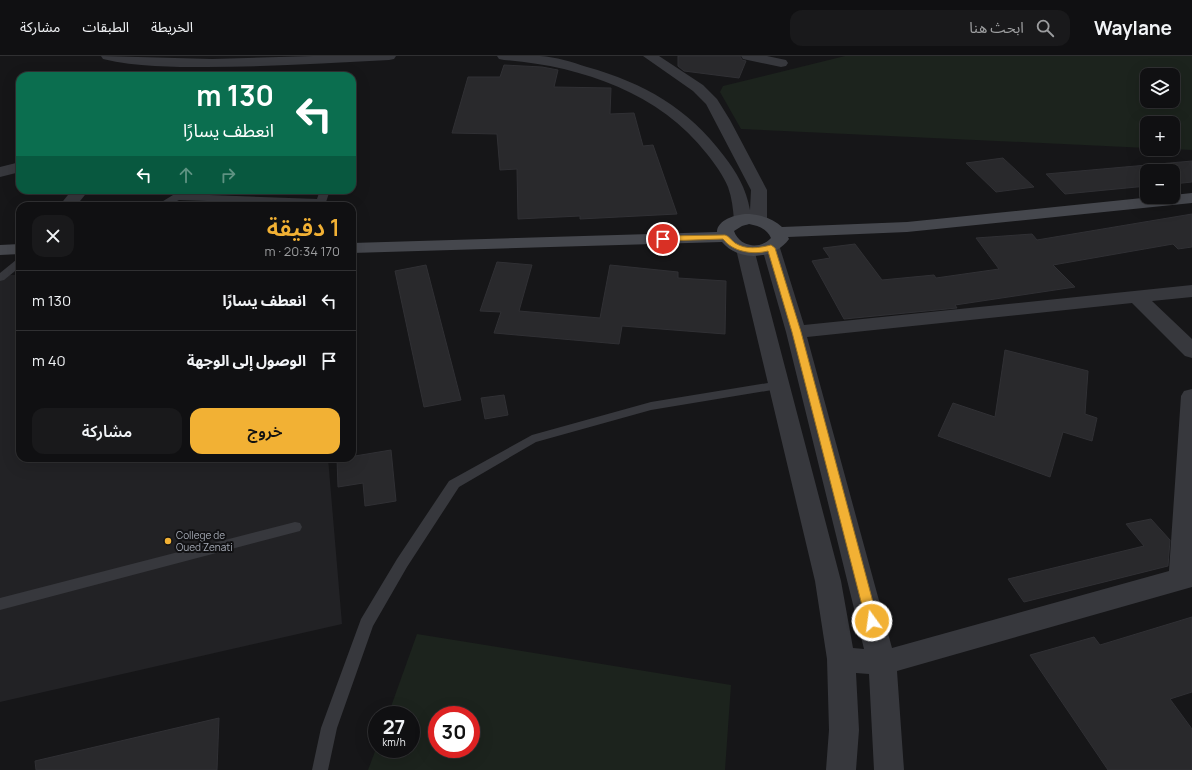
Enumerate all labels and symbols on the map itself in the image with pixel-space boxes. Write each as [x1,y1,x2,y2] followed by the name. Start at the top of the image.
[646,222,680,256] pin
[176,528,233,554] place label: College de Oued Zenati
[163,536,173,546] marker: College de Oued Zenati
[851,600,893,642] position arrow
[428,706,480,758] speed limit sign: 30

